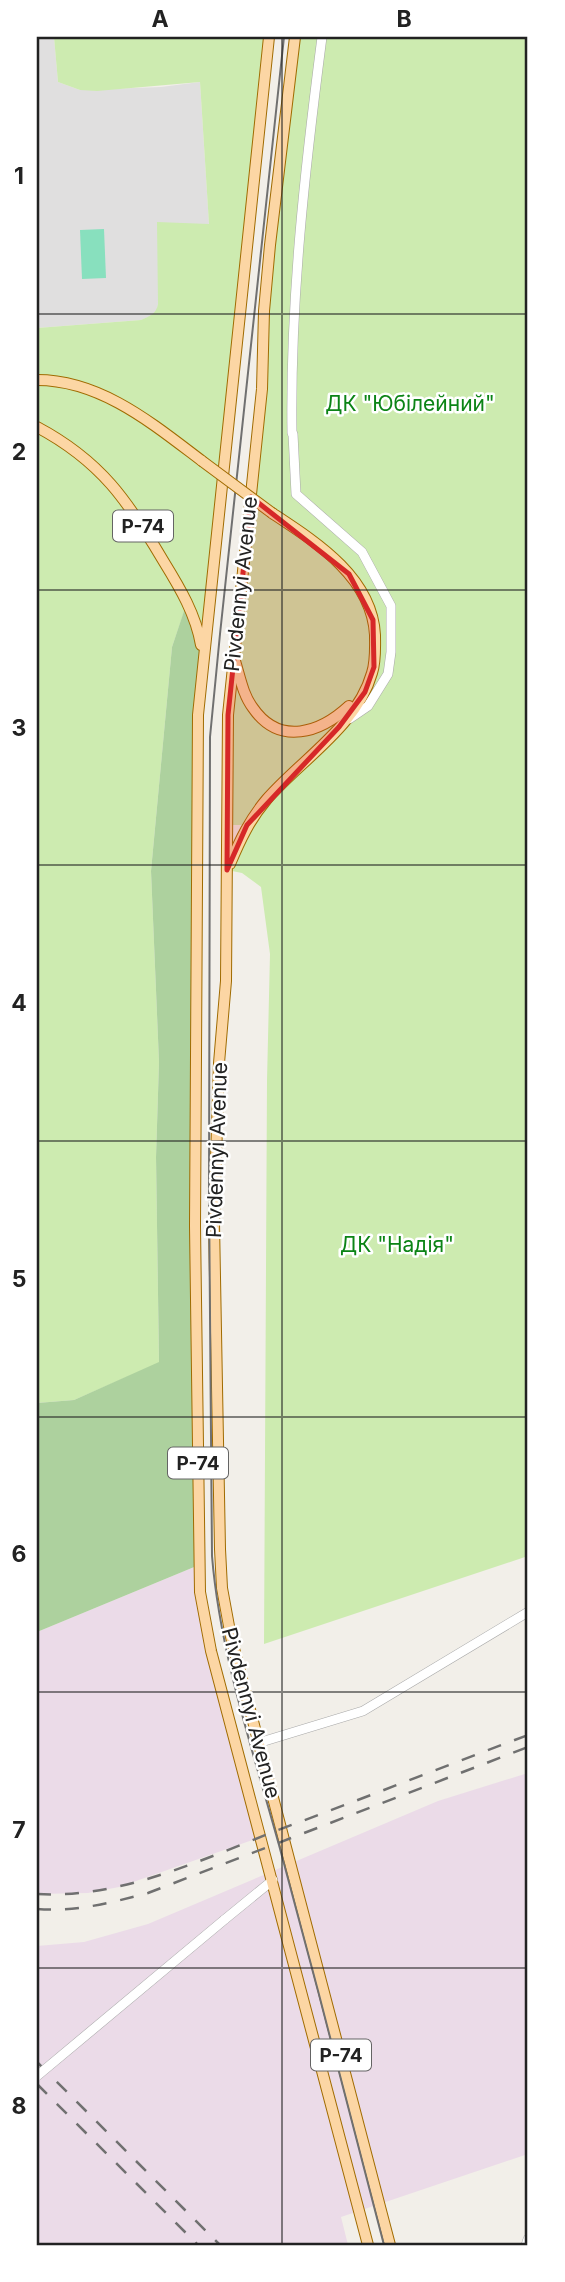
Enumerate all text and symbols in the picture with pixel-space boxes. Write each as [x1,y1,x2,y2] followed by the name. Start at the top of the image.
[151,5,169,33] text: A
[396,5,412,33] text: B
[14,162,24,190] text: 1
[325,391,495,416] park label: ДК "Юбілейний"
[12,438,26,466] text: 2
[219,495,262,673] street label: Pivdennyi Avenue
[113,510,173,541] road number: Р-74
[12,714,26,742] text: 3
[11,989,27,1017] text: 4
[201,1062,232,1238] street label: Pivdennyi Avenue
[340,1232,454,1257] park label: ДК "Надія"
[12,1265,26,1293] text: 5
[168,1448,228,1478] road number: Р-74
[12,1540,26,1568] text: 6
[217,1625,286,1801] street label: Pivdennyi Avenue
[12,1816,26,1844] text: 7
[311,2039,371,2070] road number: Р-74
[12,2092,26,2120] text: 8

